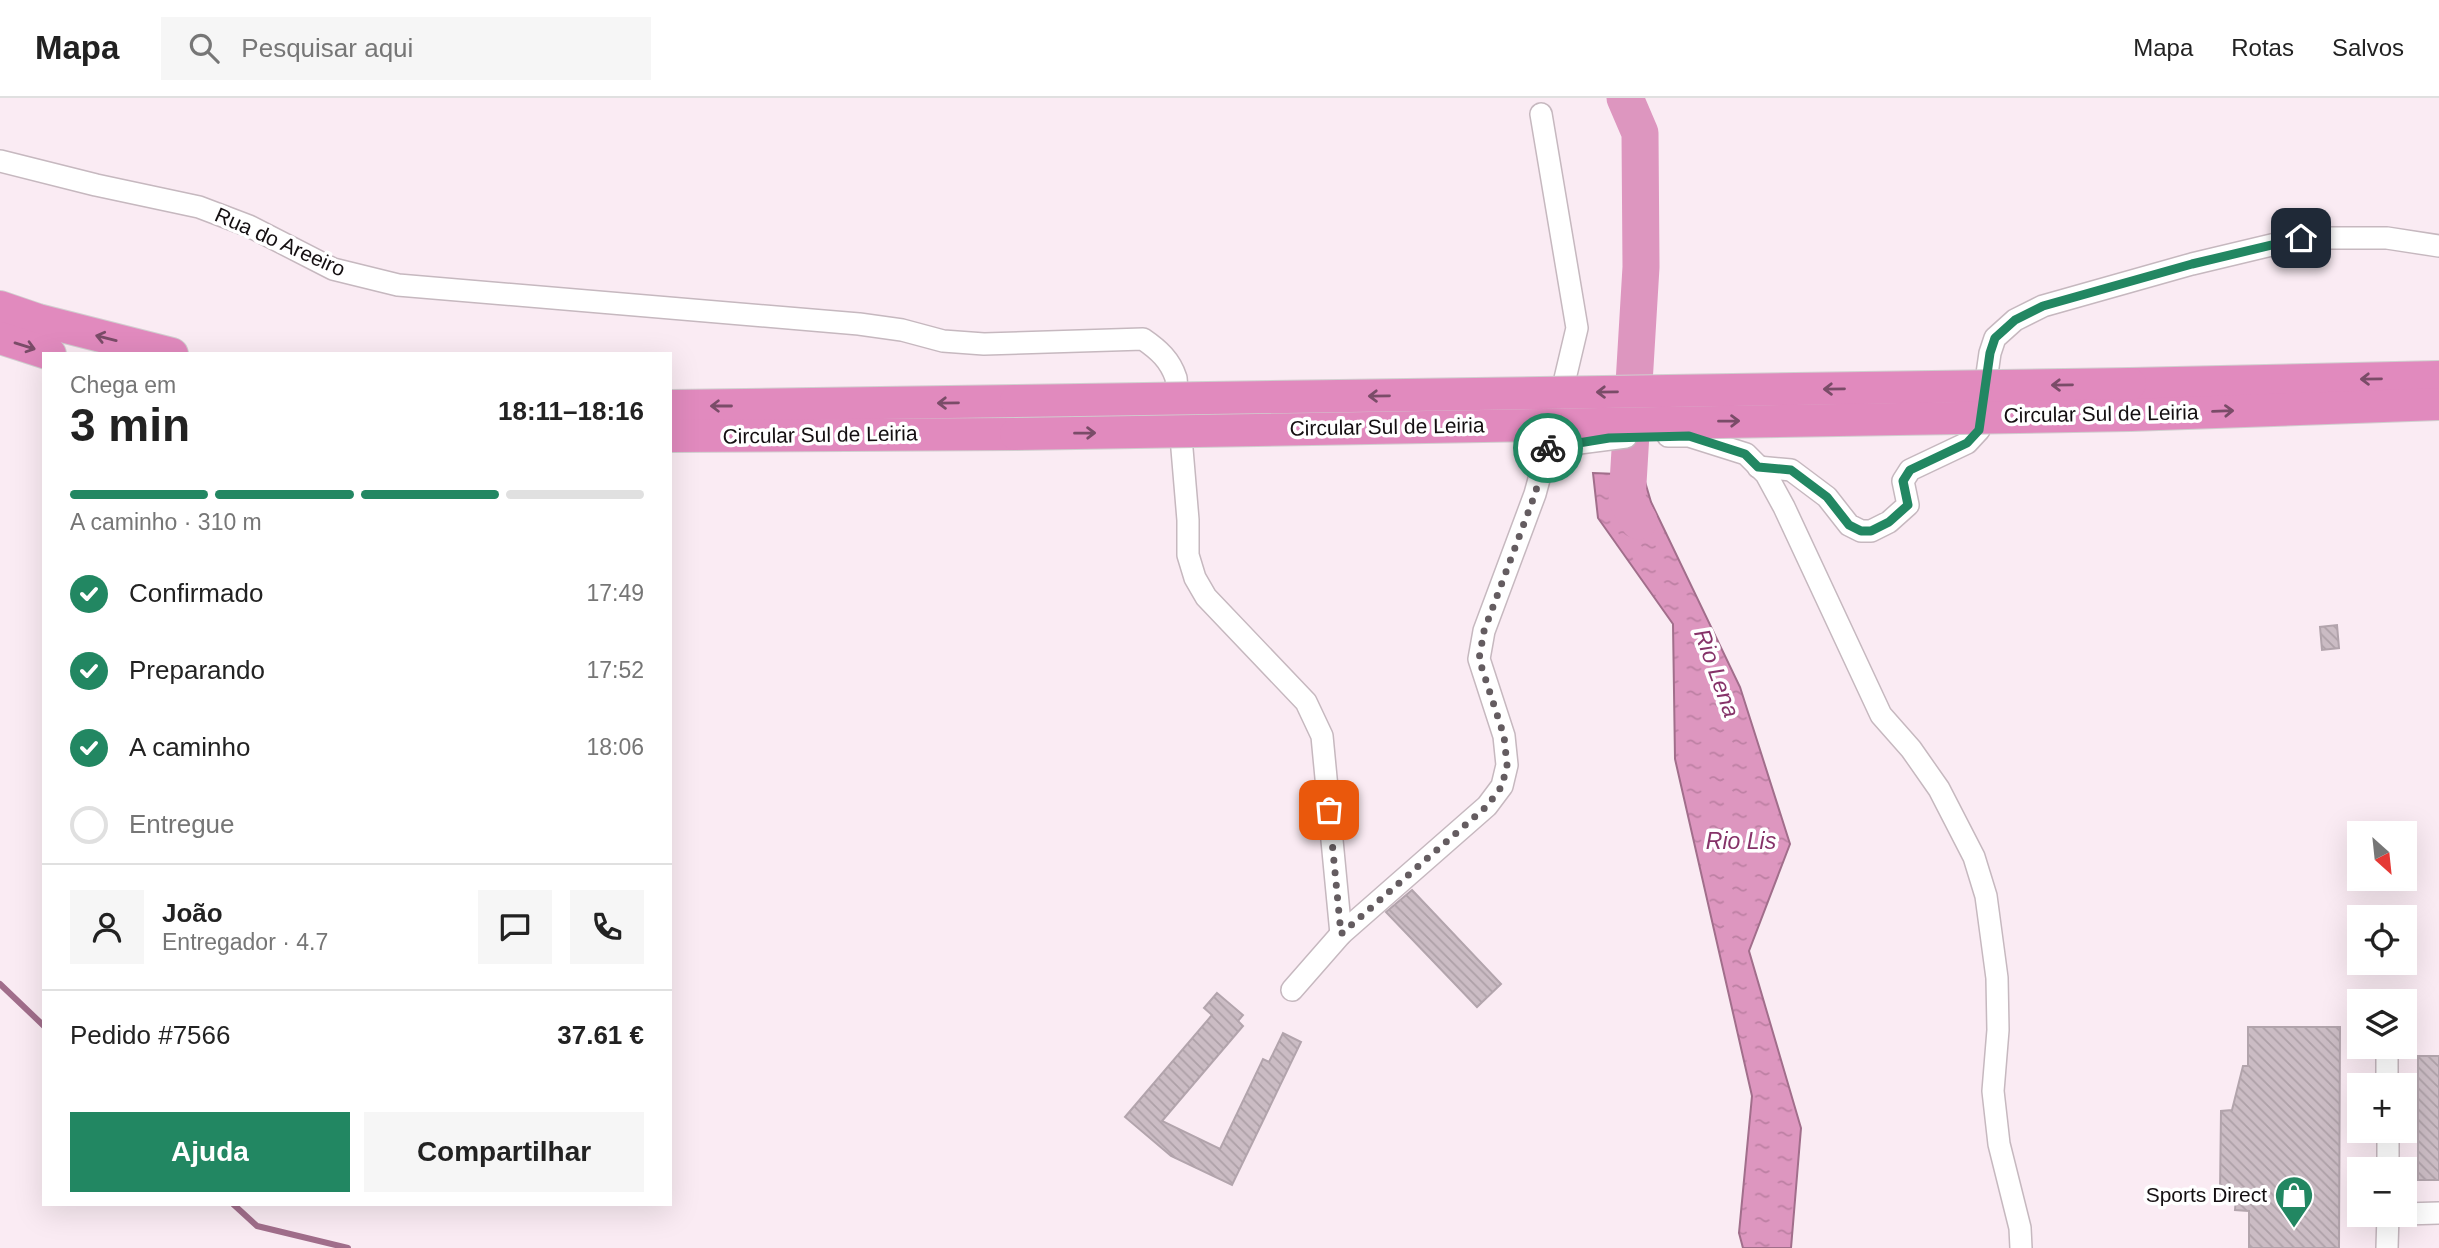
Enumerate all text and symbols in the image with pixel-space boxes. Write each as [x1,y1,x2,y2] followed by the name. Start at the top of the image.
[161,17,651,80] search box
[35,29,119,66] text: Mapa
[185,29,223,67] icon: search
[241,33,413,63] text: Pesquisar aqui
[2133,34,2193,61] text: Mapa
[2231,34,2294,61] text: Rotas
[2332,34,2404,61] text: Salvos
[212,203,349,281] street label: Rua do Areeiro
[2271,208,2331,268] pin
[2282,219,2320,257] icon: home
[95,331,118,344] one-way arrow
[14,340,36,353] one-way arrow
[70,372,176,398] text: Chega em
[2360,372,2383,385] one-way arrow
[2050,378,2073,392] one-way arrow
[1823,382,1846,395] one-way arrow
[1595,385,1618,399] one-way arrow
[1368,389,1391,403] one-way arrow
[498,396,644,426] text: 18:11–18:16
[937,396,960,409] one-way arrow
[70,399,190,451] text: 3 min
[709,399,732,413] one-way arrow
[2003,400,2199,427] street label: Circular Sul de Leiria
[2211,405,2234,418] one-way arrow
[1289,413,1485,440] street label: Circular Sul de Leiria
[1513,413,1583,483] courier
[1717,415,1740,428] one-way arrow
[722,421,918,448] street label: Circular Sul de Leiria
[1073,426,1096,439] one-way arrow
[1529,429,1567,467] icon: bike
[70,509,262,535] text: A caminho · 310 m
[70,575,108,613] icon: check
[129,578,263,608] text: Confirmado
[586,580,644,606] text: 17:49
[1689,625,1745,721] water label: Rio Lena
[70,652,108,690] icon: check
[129,655,265,685] text: Preparando
[586,657,644,683] text: 17:52
[70,729,108,767] icon: check
[129,732,250,762] text: A caminho
[586,734,644,760] text: 18:06
[1299,780,1359,840] pin
[1310,791,1348,829] icon: bag
[129,809,235,839] text: Entregue
[2347,821,2417,891] north arrow
[2347,821,2417,1227] map controls
[1706,828,1777,854] water label: Rio Lis
[70,890,144,964] button: person
[478,890,552,964] button: chat
[570,890,644,964] button: phone
[162,898,223,928] text: João
[2347,905,2417,975] button: locate
[162,929,328,955] text: Entregador · 4.7
[2347,989,2417,1059] button: layers
[70,1020,230,1050] text: Pedido #7566
[557,1020,644,1050] text: 37.61 €
[2347,1073,2417,1143] button: +
[70,1112,350,1192] button: Ajuda
[364,1112,644,1192] button: Compartilhar
[2347,1157,2417,1227] button: −
[2273,1174,2315,1229] shop icon: Sports Direct
[2146,1183,2267,1206] place label: Sports Direct

